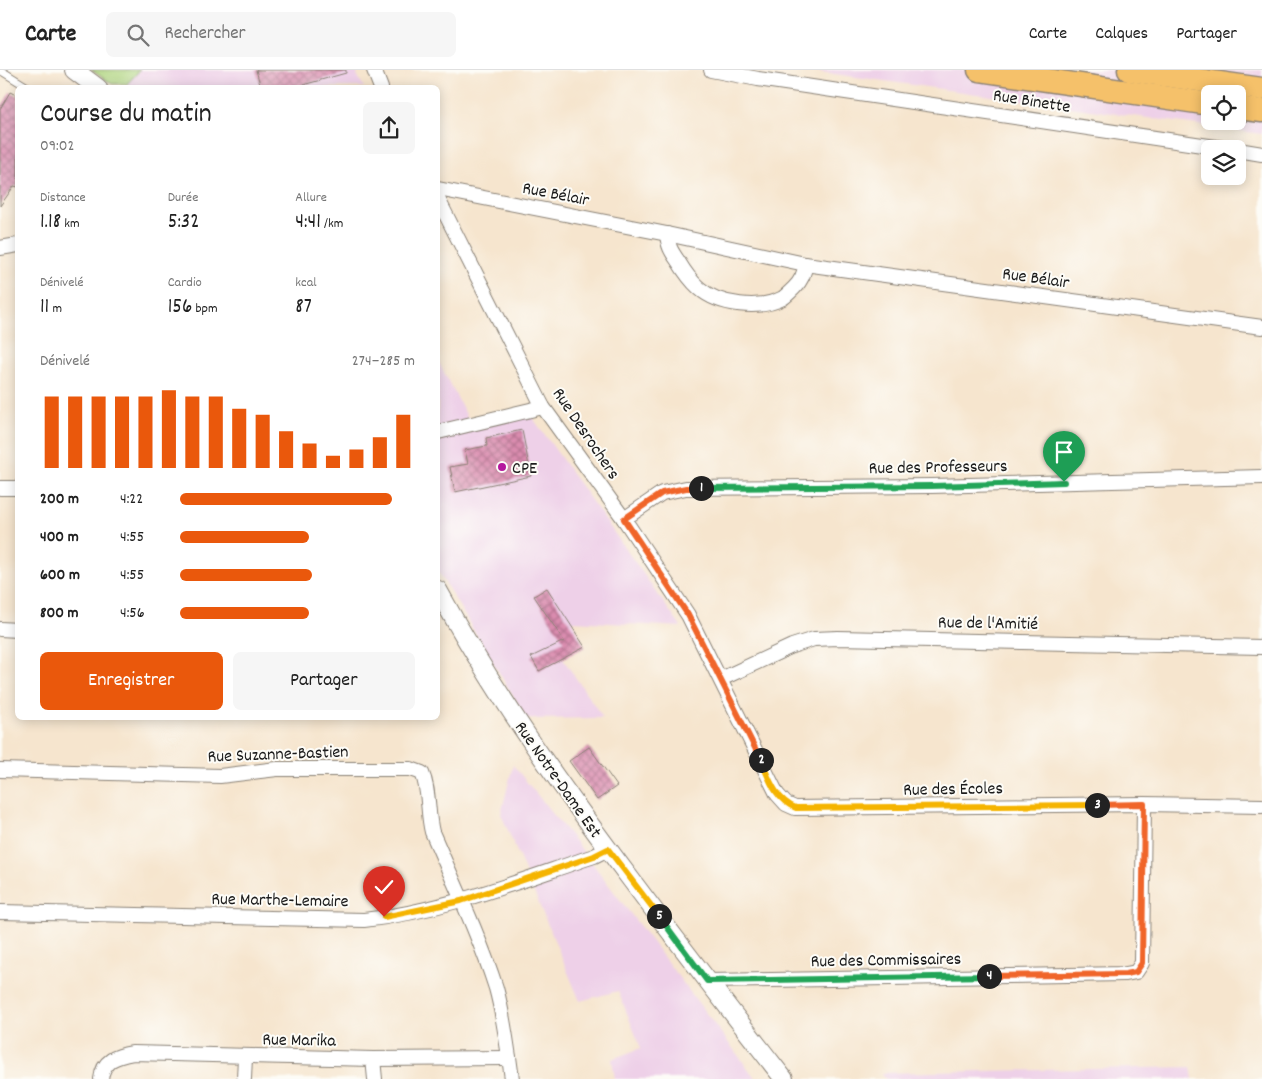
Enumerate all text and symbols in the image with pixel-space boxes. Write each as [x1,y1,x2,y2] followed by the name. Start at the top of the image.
[106,12,456,57] search box
[25,18,76,52] text: Carte
[124,21,152,49] icon: search
[164,21,246,48] text: Rechercher
[1029,22,1067,47] text: Carte
[1095,22,1148,47] text: Calques
[1176,22,1237,47] text: Partager
[991,84,1072,121] street label: Rue Binette
[1201,85,1246,185] map controls
[1201,85,1246,130] button: locate
[40,96,212,136] text: Course du matin
[363,102,415,154] button: share
[40,135,74,158] text: 09:02
[1201,140,1246,185] button: layers
[520,177,591,214] street label: Rue Bélair
[40,188,86,208] text: Distance
[168,188,198,208] text: Durée
[295,188,327,208] text: Allure
[40,208,61,238] text: 1.18
[168,208,199,238] text: 5:32
[295,208,321,238] text: 4:41
[61,214,80,234] text: km
[321,214,343,234] text: /km
[1000,262,1071,297] street label: Rue Bélair
[40,273,84,293] text: Dénivelé
[168,273,202,293] text: Cardio
[295,273,317,293] text: kcal
[40,293,49,323] text: 11
[168,293,192,323] text: 156
[295,293,312,323] text: 87
[49,299,62,319] text: m
[192,299,218,319] text: bpm
[40,350,90,373] text: Dénivelé
[352,350,415,373] text: 274–285 m
[545,384,625,485] street label: Rue Desrochers
[1043,431,1085,482] pin
[1050,438,1078,466] icon: arrive
[868,455,1008,482] street label: Rue des Professeurs
[512,457,537,482] place label: CPE
[496,461,508,473] marker: CPE
[688,476,714,500] pin: 1
[700,478,703,498] text: 1
[40,488,79,511] text: 200 m
[120,488,143,511] text: 4:22
[40,526,79,549] text: 400 m
[120,526,144,549] text: 4:55
[40,564,80,587] text: 600 m
[120,564,144,587] text: 4:55
[40,602,79,625] text: 800 m
[120,602,145,625] text: 4:56
[938,611,1038,638] street label: Rue de l'Amitié
[40,652,223,710] button: Enregistrer
[233,652,415,710] button: Partager
[507,717,607,844] street label: Rue Notre-Dame Est
[207,741,349,770] street label: Rue Suzanne-Bastien
[748,748,774,772] pin: 2
[758,750,765,770] text: 2
[903,777,1003,804] street label: Rue des Écoles
[1084,792,1110,818] pin: 3
[1094,795,1101,815] text: 3
[363,866,405,917] pin
[370,873,398,901] icon: check
[211,888,349,915] street label: Rue Marthe-Lemaire
[646,904,672,928] pin: 5
[656,906,663,926] text: 5
[811,948,962,975] street label: Rue des Commissaires
[976,964,1002,988] pin: 4
[987,966,992,986] text: 4
[262,1028,336,1055] street label: Rue Marika

